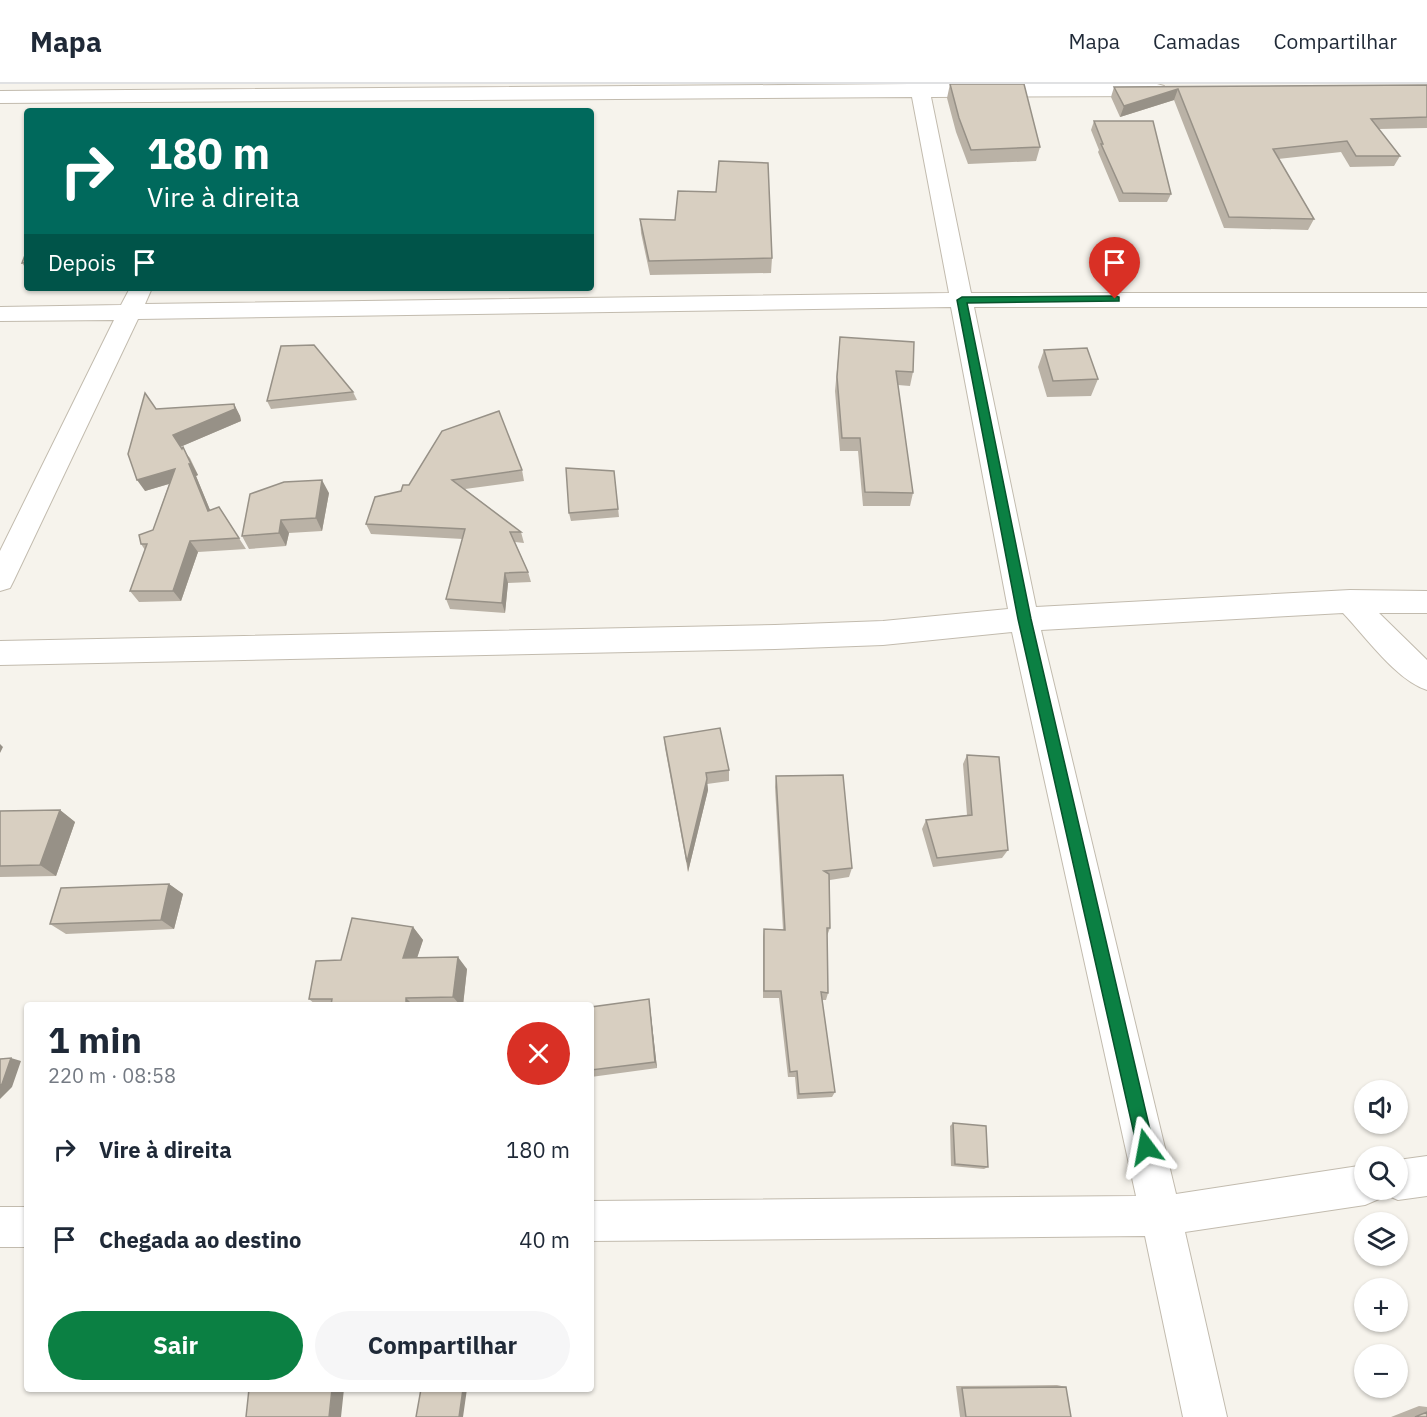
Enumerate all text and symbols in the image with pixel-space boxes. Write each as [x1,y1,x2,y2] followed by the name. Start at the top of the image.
[30,23,102,60] text: Mapa
[1068,27,1120,55] text: Mapa
[1153,27,1240,55] text: Camadas
[1273,27,1397,55] text: Compartilhar
[147,126,270,181] text: 180 m
[48,132,126,210] icon: right
[147,179,300,214] text: Vire à direita
[1089,237,1140,299] pin
[128,246,161,279] icon: arrive
[1098,246,1131,279] icon: arrive
[48,248,116,277] text: Depois
[48,1016,142,1063] text: 1 min
[507,1022,570,1085] button: close
[48,1062,176,1089] text: 220 m · 08:58
[1354,1080,1408,1398] map controls
[1354,1080,1408,1134] button: sound
[1114,1115,1178,1179] position arrow
[48,1133,81,1166] icon: right
[99,1135,232,1164] text: Vire à direita
[506,1135,570,1164] text: 180 m
[1354,1146,1408,1200] button: search
[1354,1212,1408,1266] button: layers
[48,1223,81,1256] icon: arrive
[99,1225,302,1254] text: Chegada ao destino
[519,1225,570,1254] text: 40 m
[1354,1278,1408,1332] button: +
[48,1311,303,1380] button: Sair
[315,1311,570,1380] button: Compartilhar
[1354,1344,1408,1398] button: −

